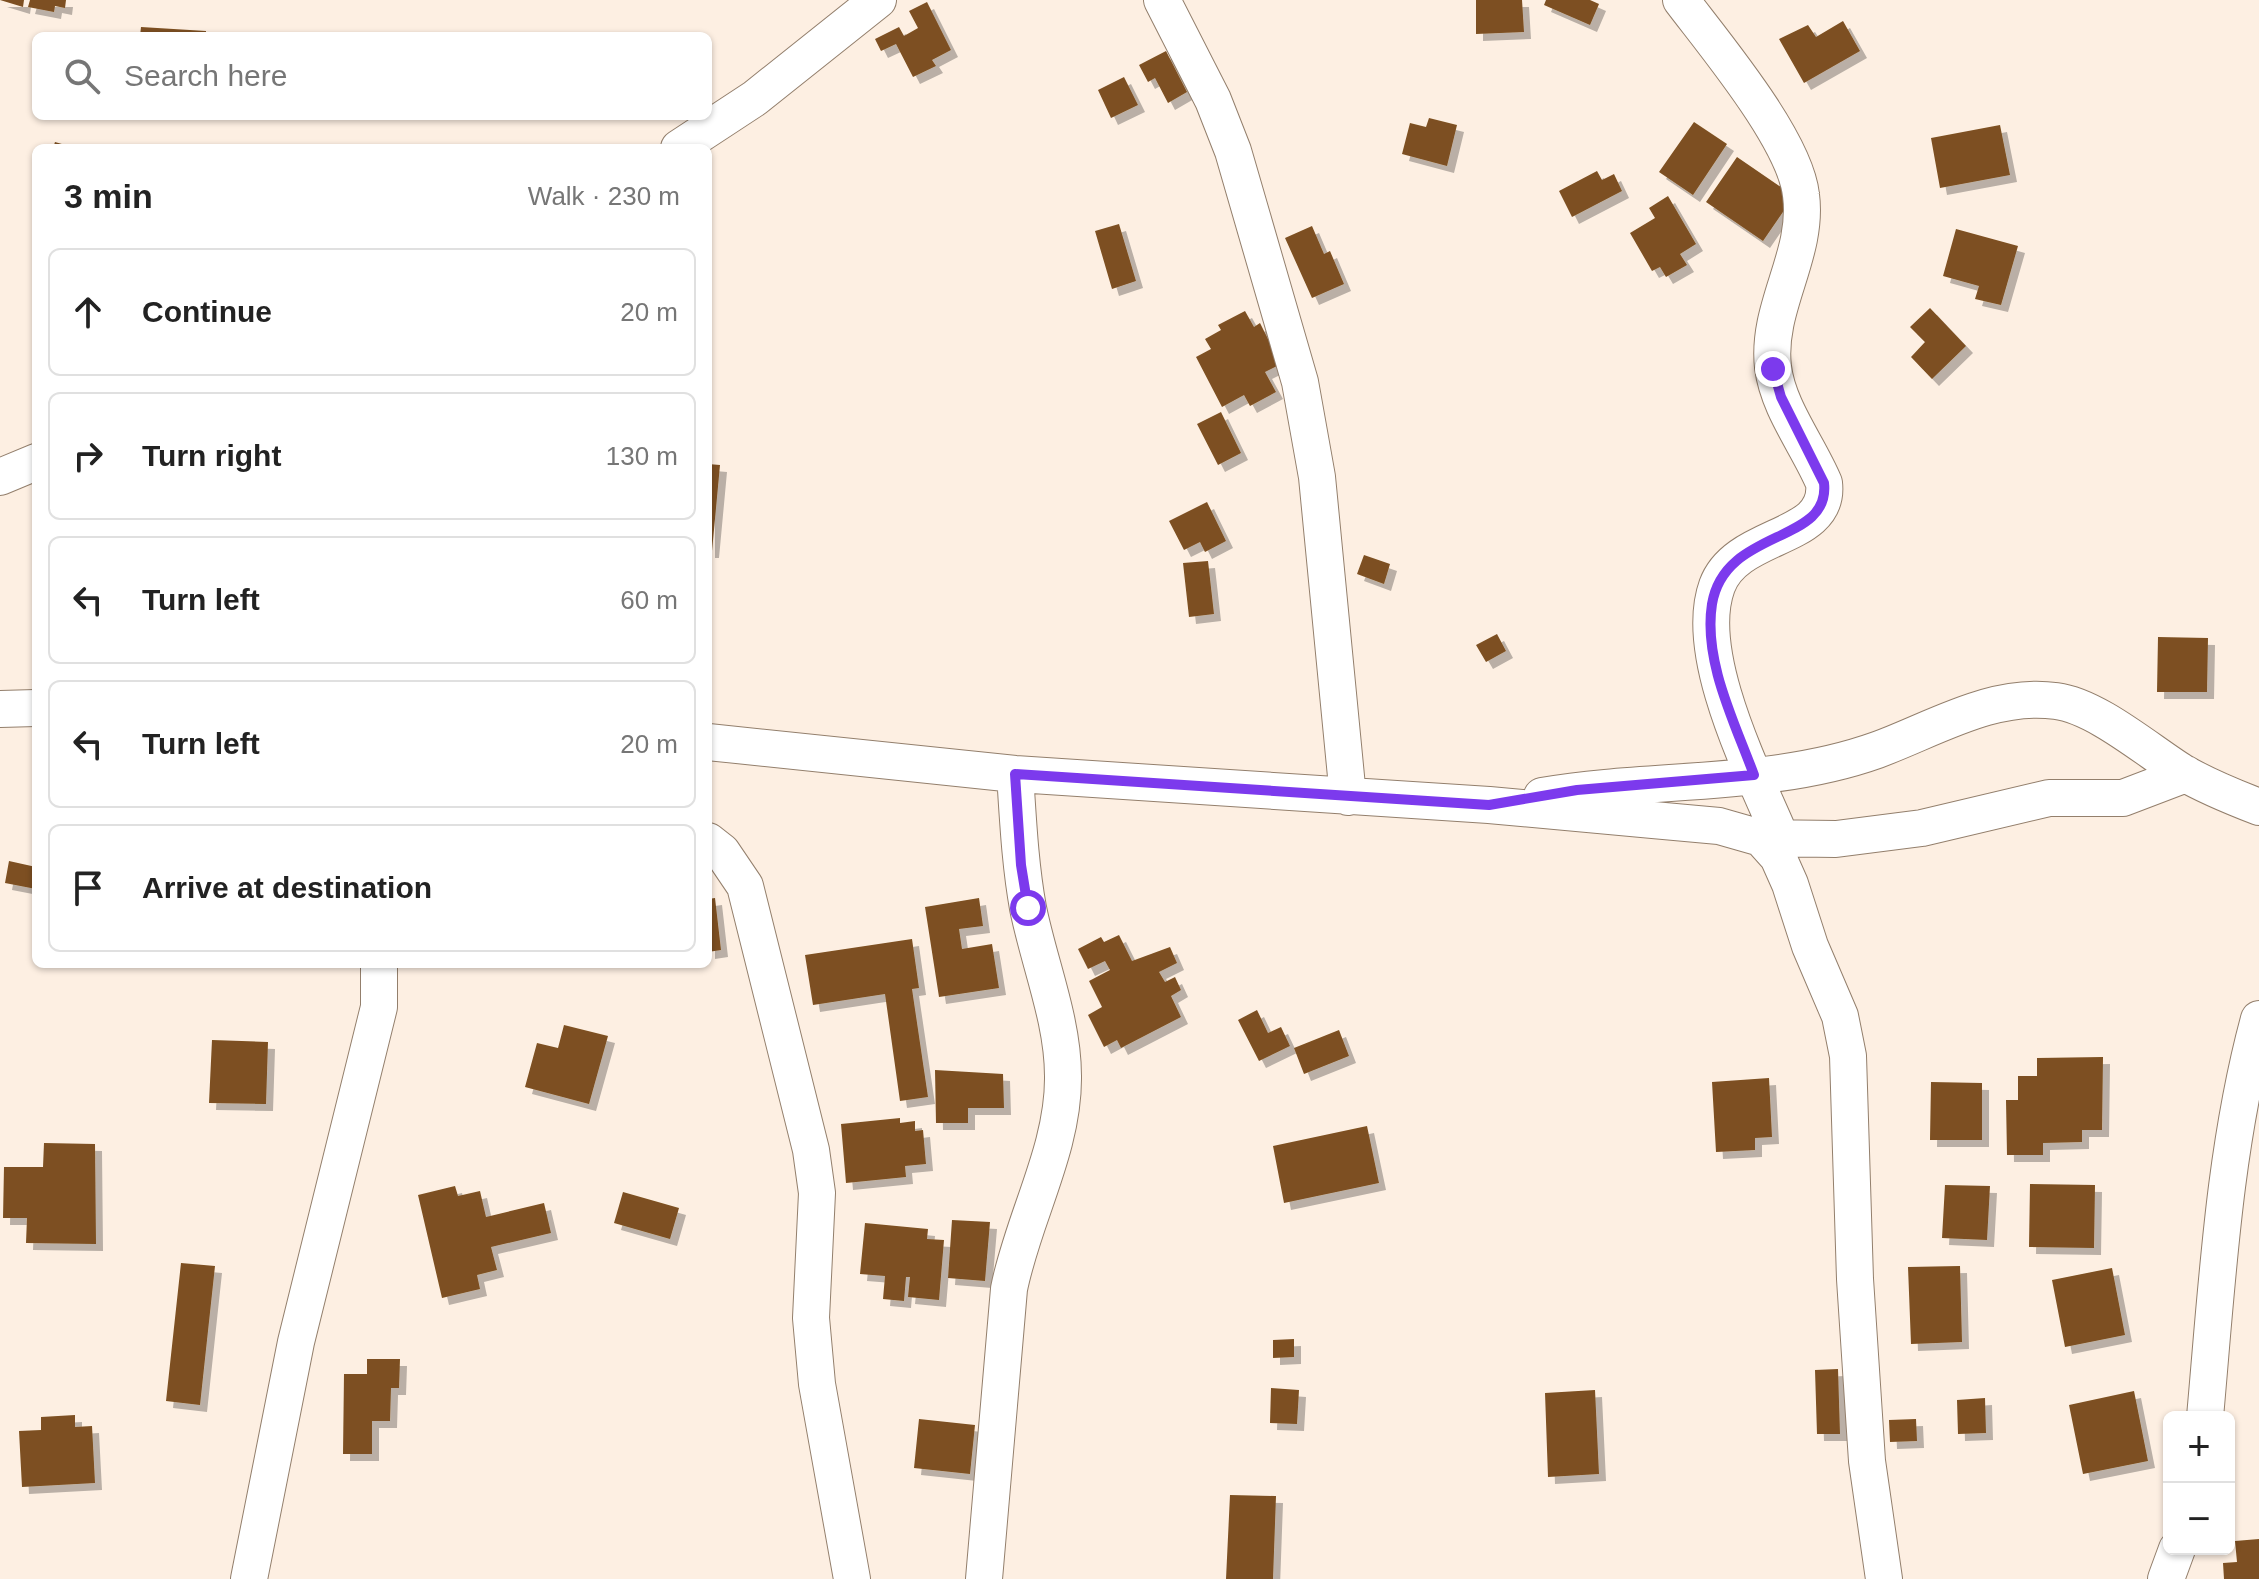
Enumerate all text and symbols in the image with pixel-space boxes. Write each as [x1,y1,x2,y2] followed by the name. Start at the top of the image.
[32,32,712,120] search box
[60,54,104,98] icon: search
[124,59,287,92] text: Search here
[64,177,153,215] text: 3 min
[528,181,680,211] text: Walk · 230 m
[66,290,110,334] icon: ahead
[142,295,272,328] text: Continue
[620,297,678,327] text: 20 m
[1755,351,1791,387] route end
[66,434,110,478] icon: right
[142,439,281,472] text: Turn right
[606,441,678,471] text: 130 m
[66,578,110,622] icon: left
[142,583,260,616] text: Turn left
[620,585,678,615] text: 60 m
[66,722,110,766] icon: left
[142,727,260,760] text: Turn left
[620,729,678,759] text: 20 m
[66,866,110,910] icon: arrive
[142,871,432,904] text: Arrive at destination
[1010,890,1046,926] route start
[2163,1411,2235,1555] map controls
[2163,1411,2235,1483] button: +
[2163,1483,2235,1555] button: −

